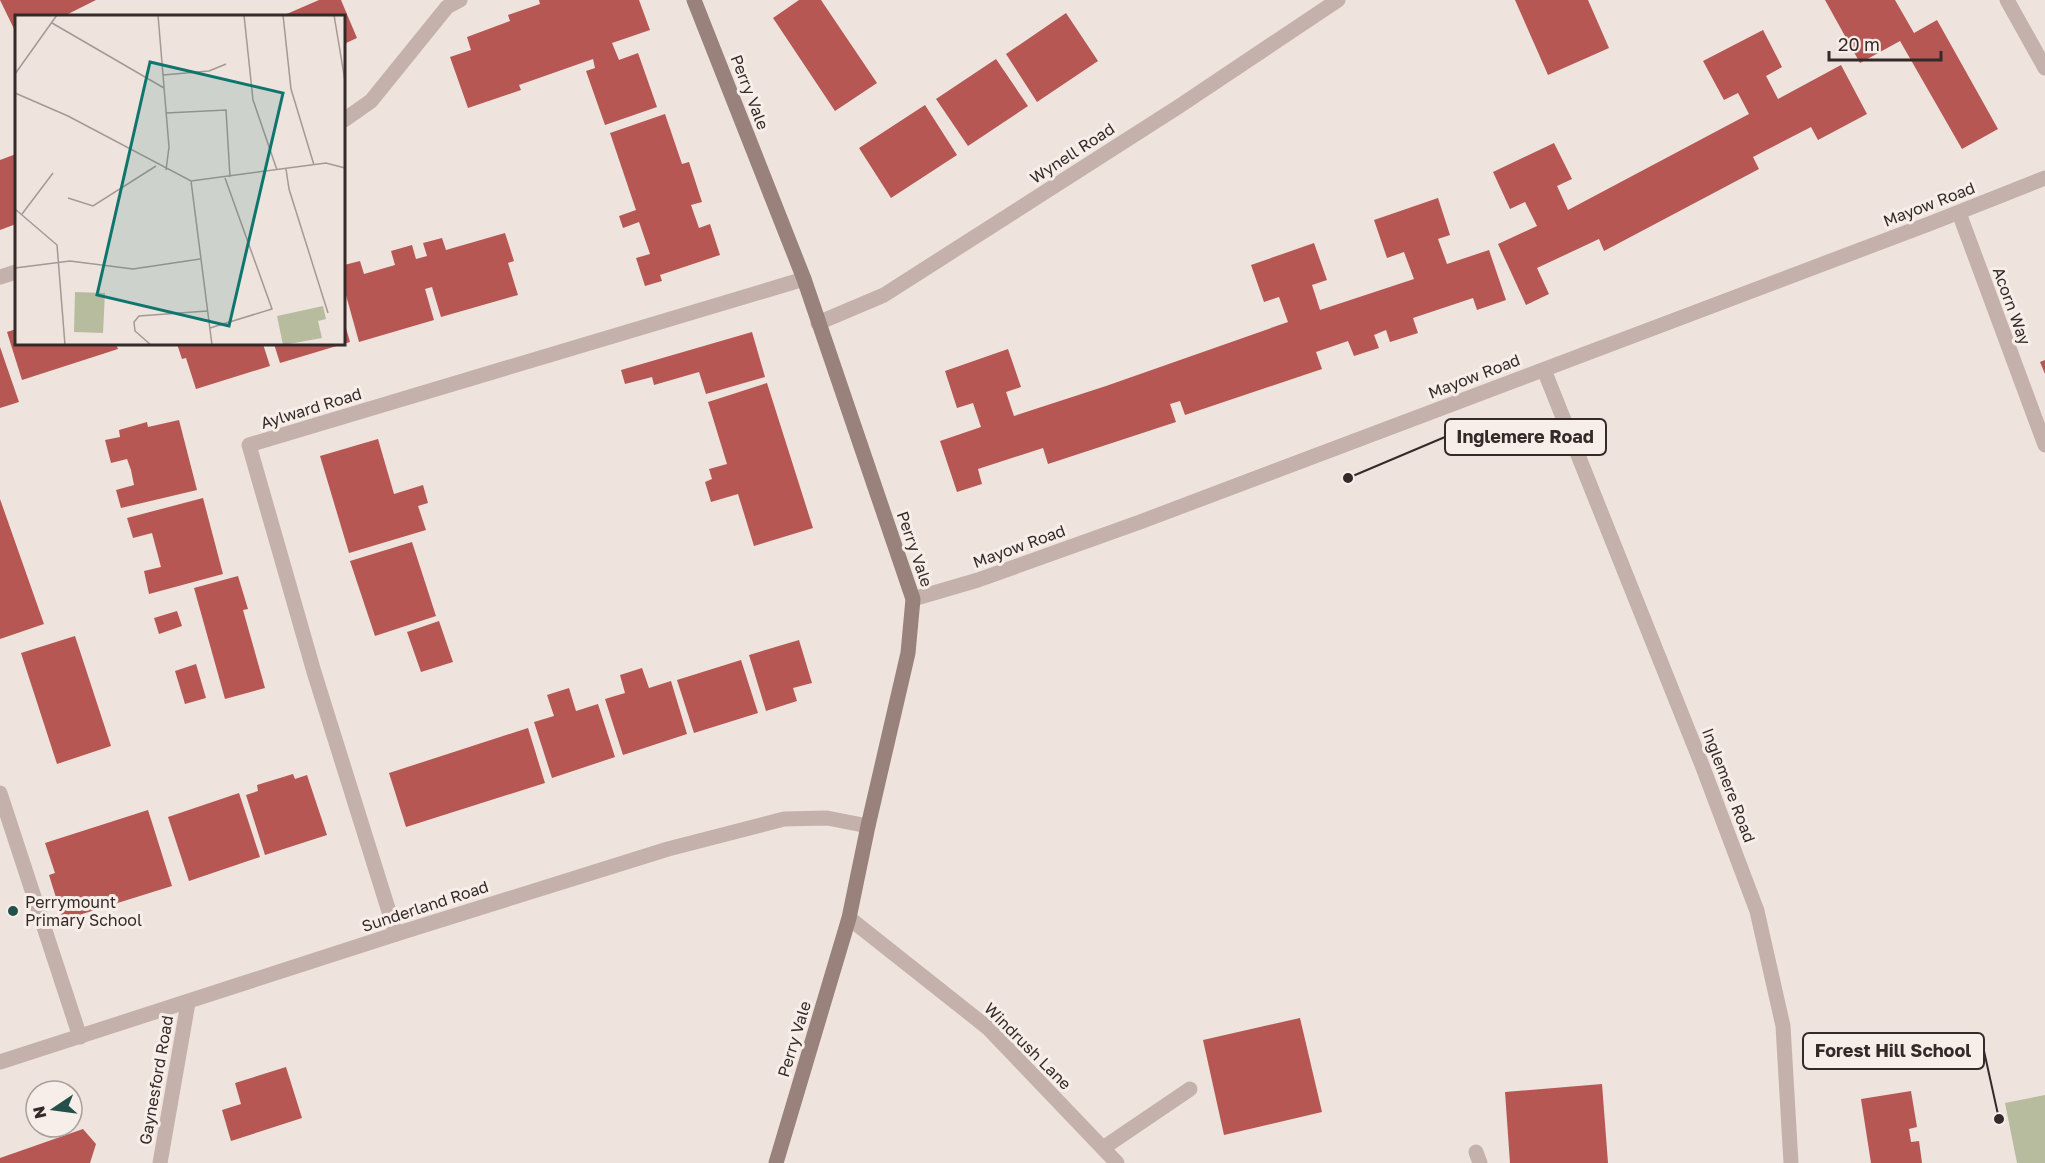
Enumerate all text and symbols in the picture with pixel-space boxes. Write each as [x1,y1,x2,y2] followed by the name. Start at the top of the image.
[15,15,345,345] inset map
[1829,24,1942,62] scale bar
[1838,33,1880,55] text: 20 m
[727,52,773,132] street label: Perry Vale
[1026,118,1118,188] street label: Wynell Road
[1880,177,1978,231] street label: Mayow Road
[1989,264,2035,348] street label: Acorn Way
[1425,349,1523,403] street label: Mayow Road
[258,383,364,433] street label: Aylward Road
[1445,419,1606,455] callout: Inglemere Road
[1456,425,1594,447] text: Inglemere Road
[893,509,937,589] street label: Perry Vale
[970,520,1068,572] street label: Mayow Road
[1698,725,1760,845] street label: Inglemere Road
[359,876,491,936] street label: Sunderland Road
[25,892,142,930] place label: Perrymount Primary School
[6,904,20,918] marker: Perrymount Primary School
[980,998,1076,1094] street label: Windrush Lane
[773,999,815,1079] street label: Perry Vale
[135,1014,177,1146] street label: Gaynesford Road
[1803,1033,1984,1069] callout: Forest Hill School
[1815,1039,1971,1061] text: Forest Hill School
[24,1079,84,1139] north arrow
[28,1104,50,1121] text: N

